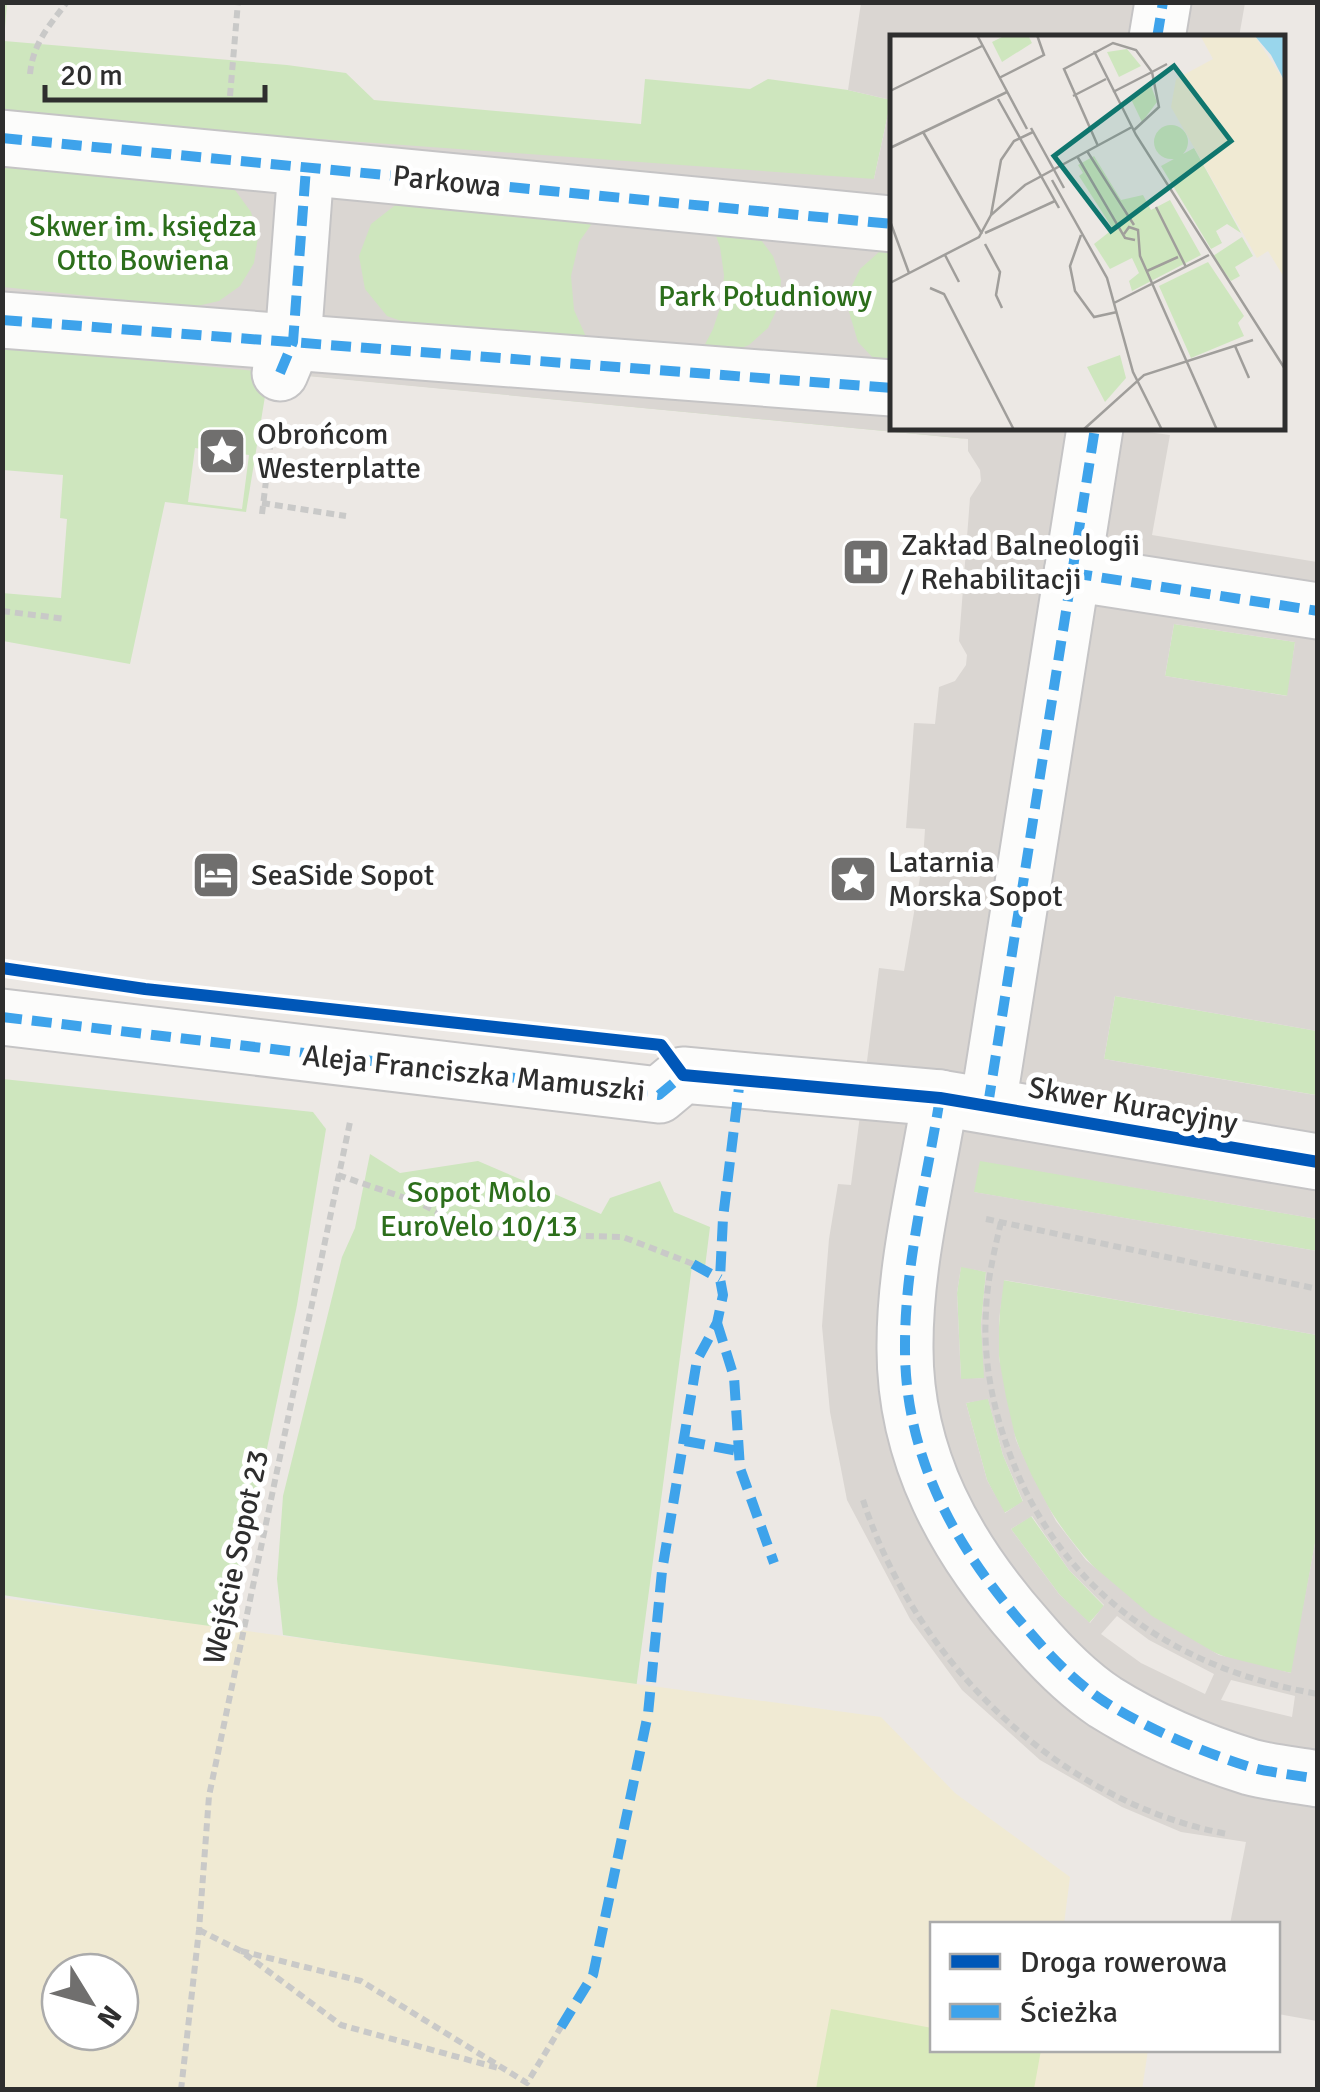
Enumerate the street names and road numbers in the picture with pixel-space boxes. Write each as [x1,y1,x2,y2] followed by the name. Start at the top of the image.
[391,157,503,206] street label: Parkowa
[301,1037,647,1110] street label: Aleja Franciszka Mamuszki
[1025,1069,1240,1142] street label: Skwer Kuracyjny
[196,1447,277,1668] street label: Wejście Sopot 23

